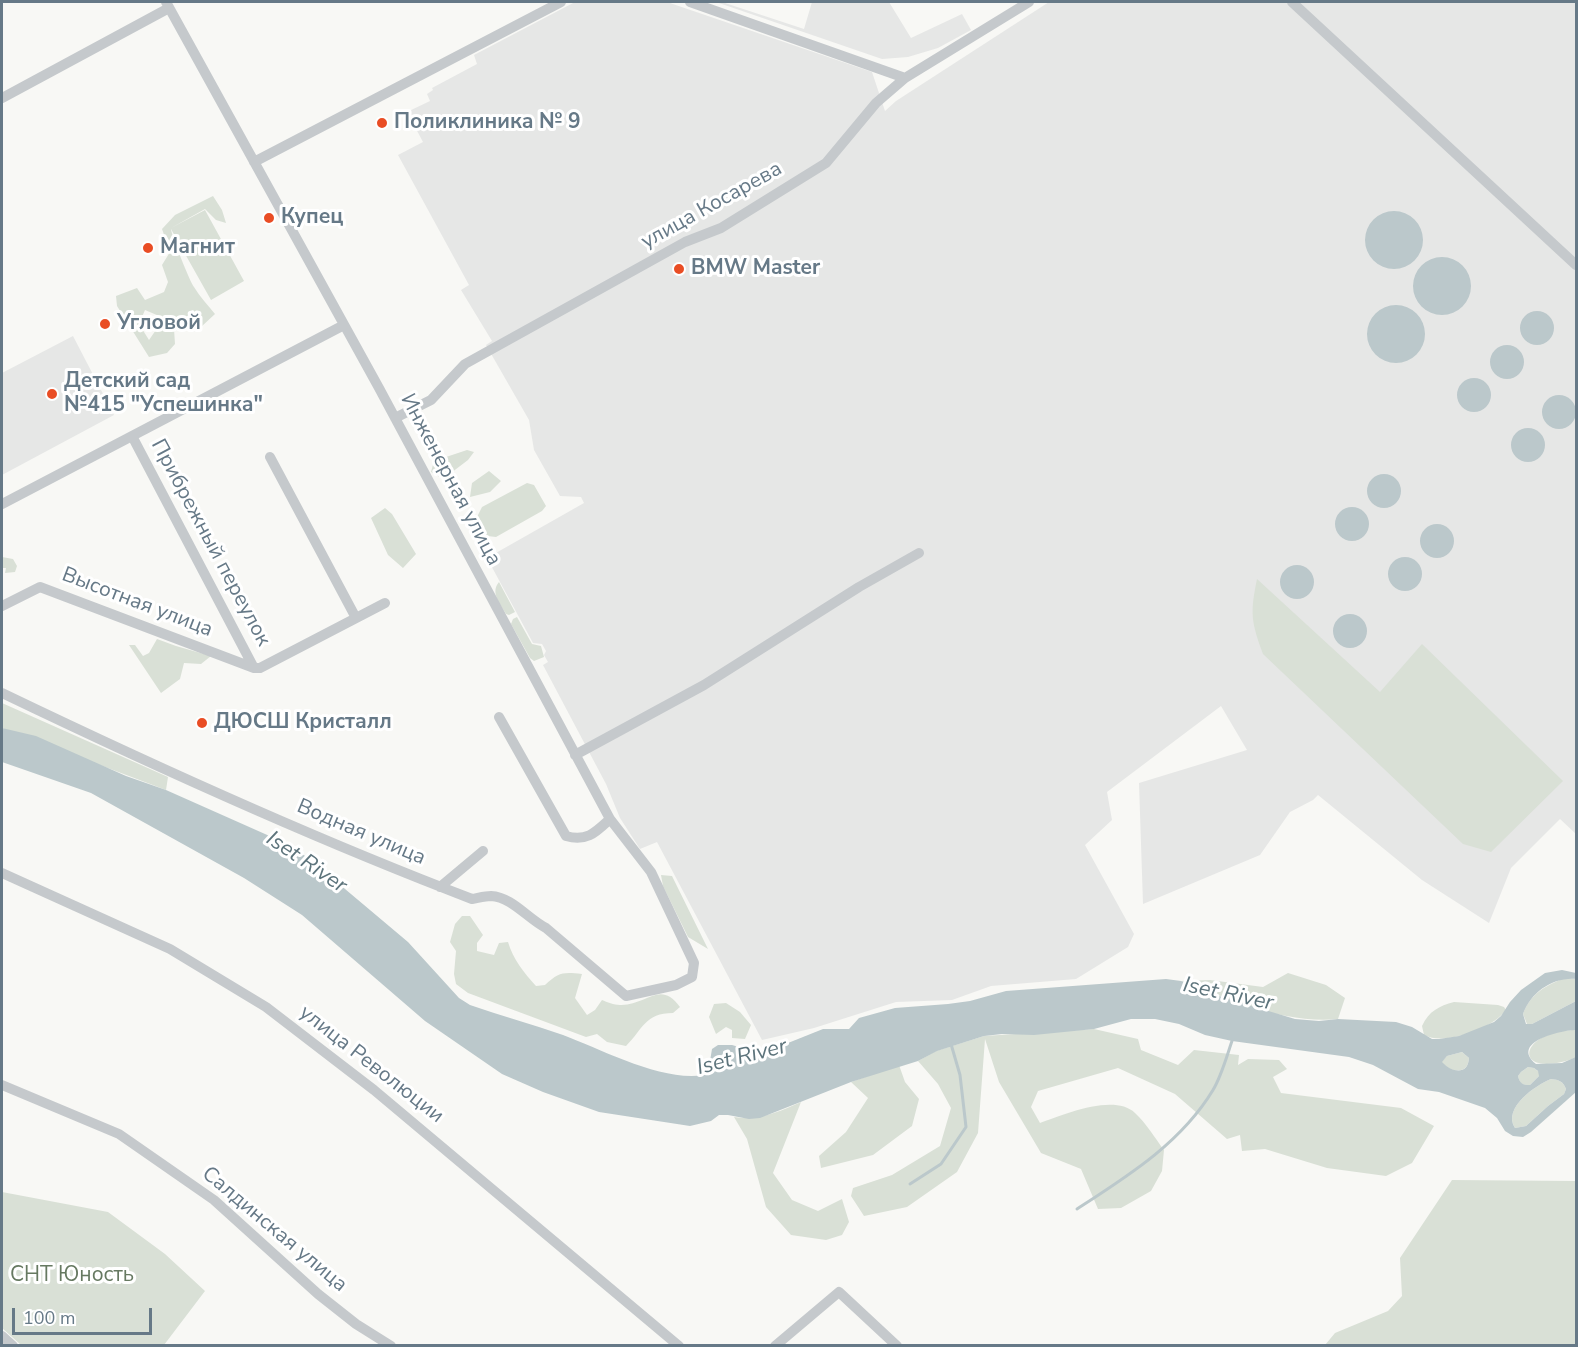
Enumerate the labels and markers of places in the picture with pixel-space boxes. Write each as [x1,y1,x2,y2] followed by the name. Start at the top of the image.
[394,110,581,136] place label: Поликлиника № 9
[375,116,389,130] marker: Поликлиника № 9
[281,205,343,231] place label: Купец
[262,211,276,225] marker: Купец
[160,235,235,261] place label: Магнит
[141,241,155,255] marker: Магнит
[691,256,820,282] place label: BMW Master
[672,262,686,276] marker: BMW Master
[117,311,201,337] place label: Угловой
[98,317,112,331] marker: Угловой
[64,369,263,419] place label: Детский сад №415 "Успешинка"
[45,387,59,401] marker: Детский сад №415 "Успешинка"
[214,710,392,736] place label: ДЮСШ Кристалл
[195,716,209,730] marker: ДЮСШ Кристалл

